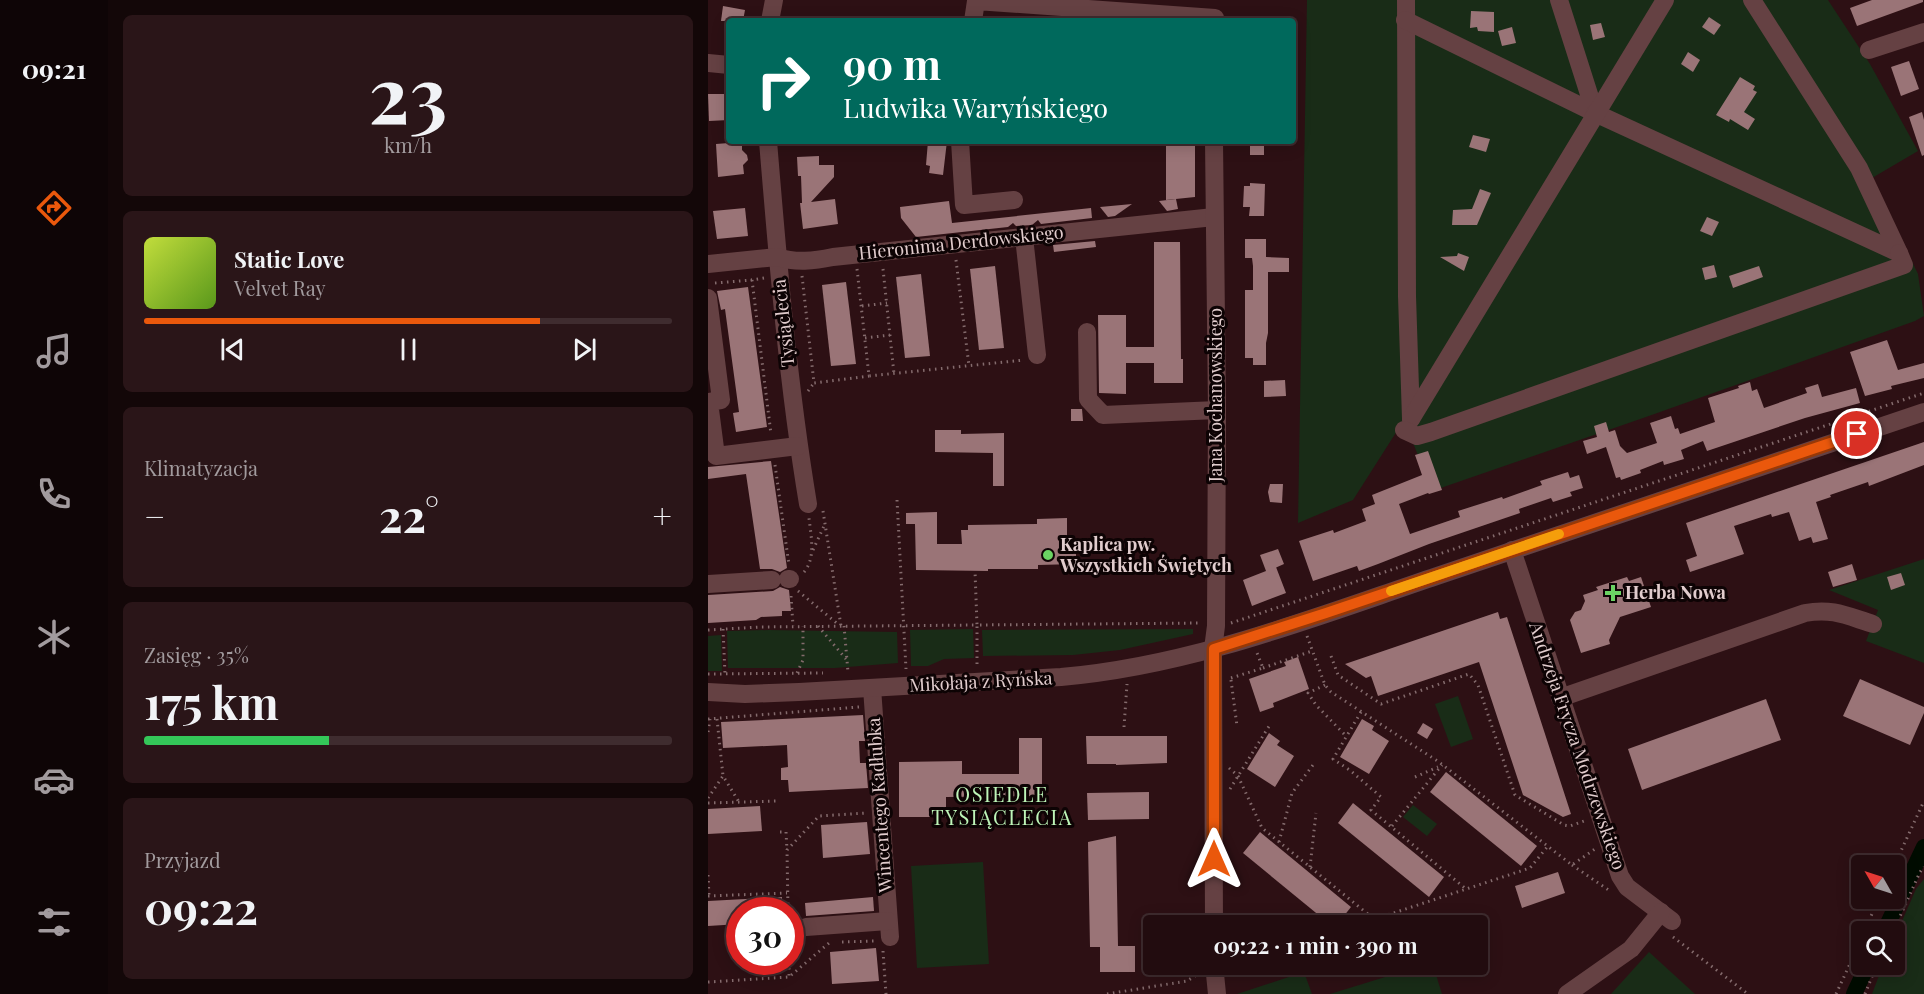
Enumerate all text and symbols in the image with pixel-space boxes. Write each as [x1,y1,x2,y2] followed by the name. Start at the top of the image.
[843,35,941,91] text: 90 m
[369,40,447,144] text: 23
[744,42,822,120] icon: right
[22,50,86,86] text: 09:21
[843,89,1108,125] text: Ludwika Waryńskiego
[384,131,432,158] text: km/h
[33,187,75,229] icon: directions
[857,219,1065,265] street label: Hieronima Derdowskiego
[234,244,344,274] text: Static Love
[234,274,326,301] text: Velvet Ray
[766,278,800,368] street label: Tysiąclecia
[1203,308,1227,483] street label: Jana Kochanowskiego
[33,330,75,372] icon: music
[216,333,249,366] icon: previous
[392,333,425,366] icon: pause
[568,333,601,366] icon: next
[1831,408,1882,459] pin
[1840,417,1873,450] icon: arrive
[144,454,258,481] text: Klimatyzacja
[33,473,75,515] icon: phone
[379,484,439,544] text: 22°
[144,493,165,537] text: −
[653,493,672,537] text: +
[1059,532,1232,577] place label: Kaplica pw. Wszystkich Świętych
[1041,548,1055,562] marker: Kaplica pw. Wszystkich Świętych
[1625,580,1727,604] place label: Herba Nowa
[1606,586,1620,600] marker: Herba Nowa
[33,616,75,658] icon: climate
[1524,618,1632,873] street label: Andrzeja Frycza Modrzewskiego
[144,641,249,668] text: Zasięg · 35%
[909,665,1053,697] street label: Mikołaja z Ryńska
[144,671,279,731] text: 175 km
[861,717,897,894] street label: Wincentego Kadłubka
[33,759,75,801] icon: car
[931,780,1073,830] district label: OSIEDLE TYSIĄCLECIA
[1182,827,1246,891] position arrow
[144,846,221,873] text: Przyjazd
[1851,855,1905,909] north arrow
[1851,855,1905,975] map controls
[144,876,258,936] text: 09:22
[726,897,804,975] speed limit sign: 30
[33,901,75,943] icon: filters
[1851,921,1905,975] button: search
[1213,930,1418,960] text: 09:22 · 1 min · 390 m

